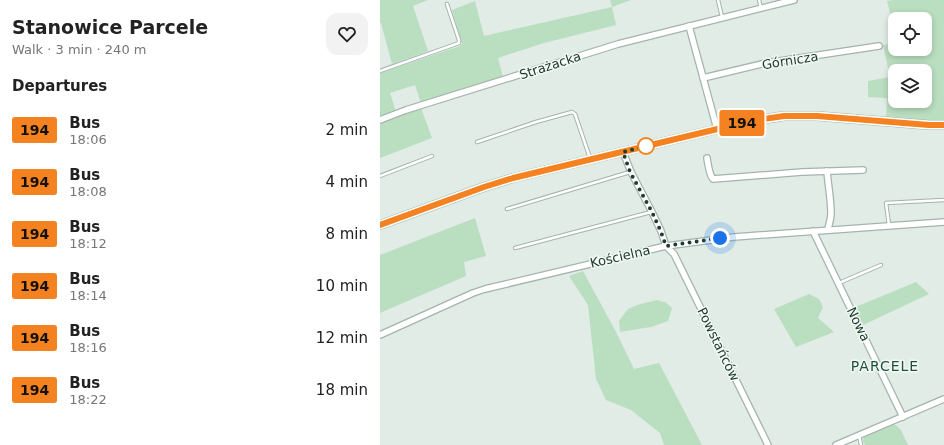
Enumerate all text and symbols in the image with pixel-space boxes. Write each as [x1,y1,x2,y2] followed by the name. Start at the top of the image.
[888,12,932,108] map controls
[888,12,932,56] button: locate
[326,13,368,55] button: heart
[12,16,208,38] text: Stanowice Parcele
[12,42,146,57] text: Walk · 3 min · 240 m
[517,48,583,82] street label: Strażacka
[761,49,819,72] street label: Górnicza
[888,64,932,108] button: layers
[12,77,107,95] text: Departures
[719,110,765,136] line badge: 194
[69,114,100,132] text: Bus
[727,115,757,131] text: 194
[325,121,368,139] text: 2 min
[20,122,49,138] text: 194
[69,132,107,147] text: 18:06
[637,137,655,155] unlabelled marker
[69,166,100,184] text: Bus
[325,173,368,191] text: 4 min
[20,174,49,190] text: 194
[69,184,107,199] text: 18:08
[69,218,100,236] text: Bus
[325,225,368,243] text: 8 min
[20,226,49,242] text: 194
[710,228,730,248] your location
[69,236,107,251] text: 18:12
[589,242,652,271] street label: Kościelna
[69,270,100,288] text: Bus
[316,277,368,295] text: 10 min
[20,278,49,294] text: 194
[69,288,107,303] text: 18:14
[694,305,743,384] street label: Powstańców
[844,305,873,344] street label: Nowa
[69,322,100,340] text: Bus
[316,329,368,347] text: 12 min
[20,330,49,346] text: 194
[69,340,107,355] text: 18:16
[851,358,919,374] district label: PARCELE
[69,374,100,392] text: Bus
[316,381,368,399] text: 18 min
[20,382,49,398] text: 194
[69,392,107,407] text: 18:22

